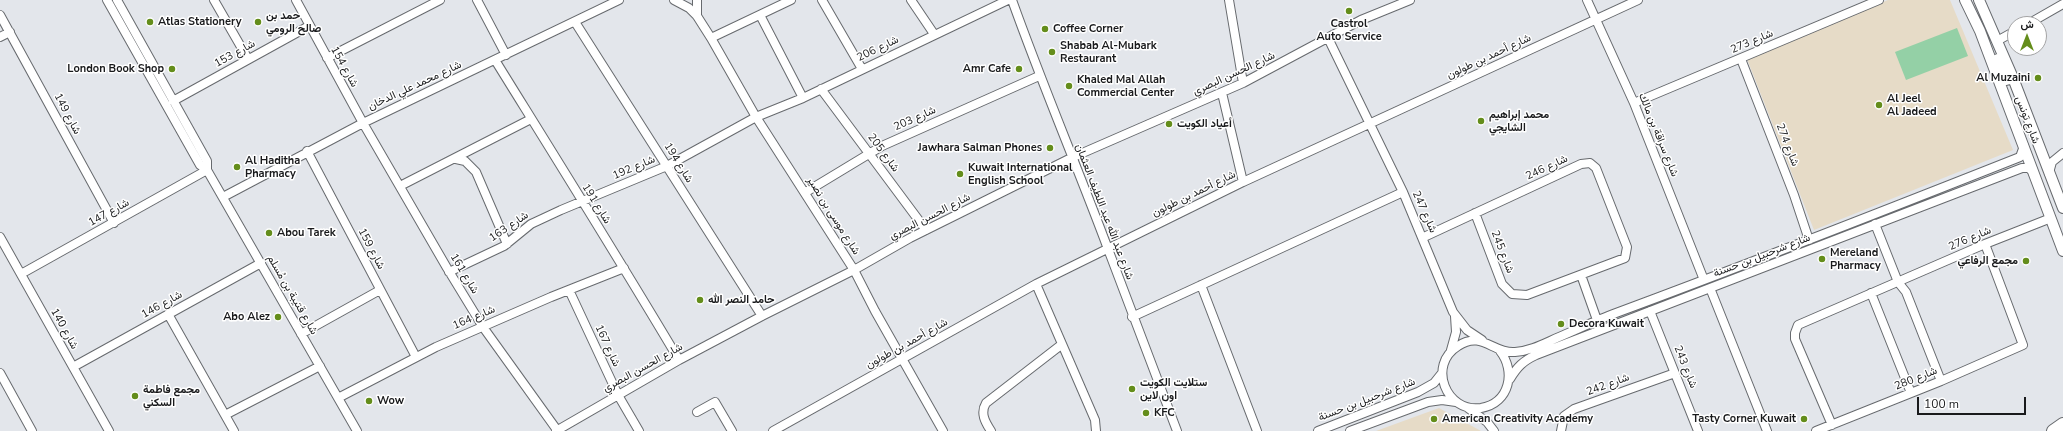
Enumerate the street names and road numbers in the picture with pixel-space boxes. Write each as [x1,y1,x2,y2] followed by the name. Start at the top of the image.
[1729,27,1775,57] street label: شارع 273
[1445,32,1533,82] street label: شارع أحمد بن طولون
[855,33,901,65] street label: شارع 206
[212,37,258,71] street label: شارع 153
[327,44,361,90] street label: شارع 154
[1191,49,1277,99] street label: شارع الحسن البصري
[366,59,464,113] street label: شارع محمد علي الدخان
[51,91,83,137] street label: شارع 149
[1635,91,1681,179] street label: شارع سراقة بن مالك
[2012,94,2042,146] street label: شارع تونس
[892,104,938,134] street label: شارع 203
[1773,122,1801,168] street label: شارع 274
[864,131,902,175] street label: شارع 205
[661,141,695,185] street label: شارع 194
[1072,142,1136,282] street label: شارع عبد الله عبد اللطيف العثمان
[611,153,657,183] street label: شارع 192
[1524,153,1570,183] street label: شارع 246
[1150,168,1238,220] street label: شارع أحمد بن طولون
[804,175,862,257] street label: شارع موسى بن نصير
[579,182,613,226] street label: شارع 191
[1409,189,1439,235] street label: شارع 247
[887,191,973,243] street label: شارع الحسن البصري
[86,196,132,230] street label: شارع 147
[487,209,531,245] street label: شارع 163
[1947,224,1993,254] street label: شارع 276
[355,226,387,272] street label: شارع 159
[1488,229,1516,275] street label: شارع 245
[1712,231,1812,281] street label: شارع شرحبيل بن حسنة
[447,251,481,297] street label: شارع 161
[264,253,320,337] street label: شارع قتيبة بن مُسلم
[139,288,185,322] street label: شارع 146
[451,303,497,333] street label: شارع 164
[47,306,81,352] street label: شارع 140
[864,316,950,372] street label: شارع أحمد بن طولون
[592,323,622,369] street label: شارع 167
[601,341,685,395] street label: شارع الحسن البصري
[1670,344,1700,390] street label: شارع 243
[1893,364,1939,394] street label: شارع 280
[1585,371,1631,399] street label: شارع 242
[1317,375,1417,425] street label: شارع شرحبيل بن حسنة

